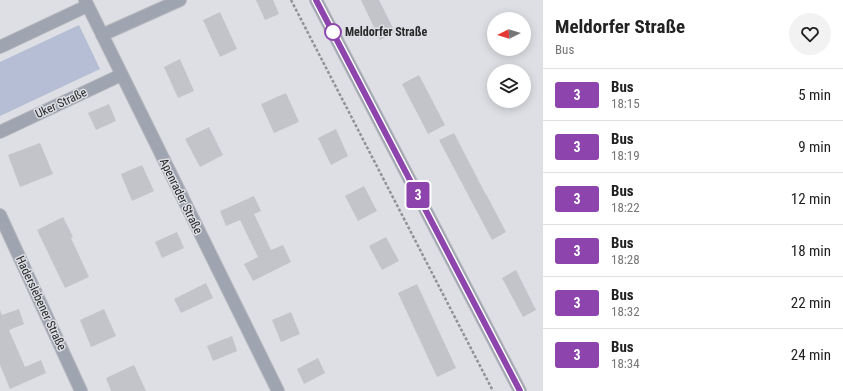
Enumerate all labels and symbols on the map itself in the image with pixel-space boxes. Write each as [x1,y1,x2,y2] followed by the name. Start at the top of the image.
[487,12,531,56] north arrow
[324,23,342,41] marker: Meldorfer Straße
[345,25,427,39] place label: Meldorfer Straße
[33,85,89,121] street label: Uker Straße
[157,156,205,236] street label: Apenrader Straße
[405,182,431,208] line badge: 3
[13,254,69,353] street label: Haderslebener Straße

